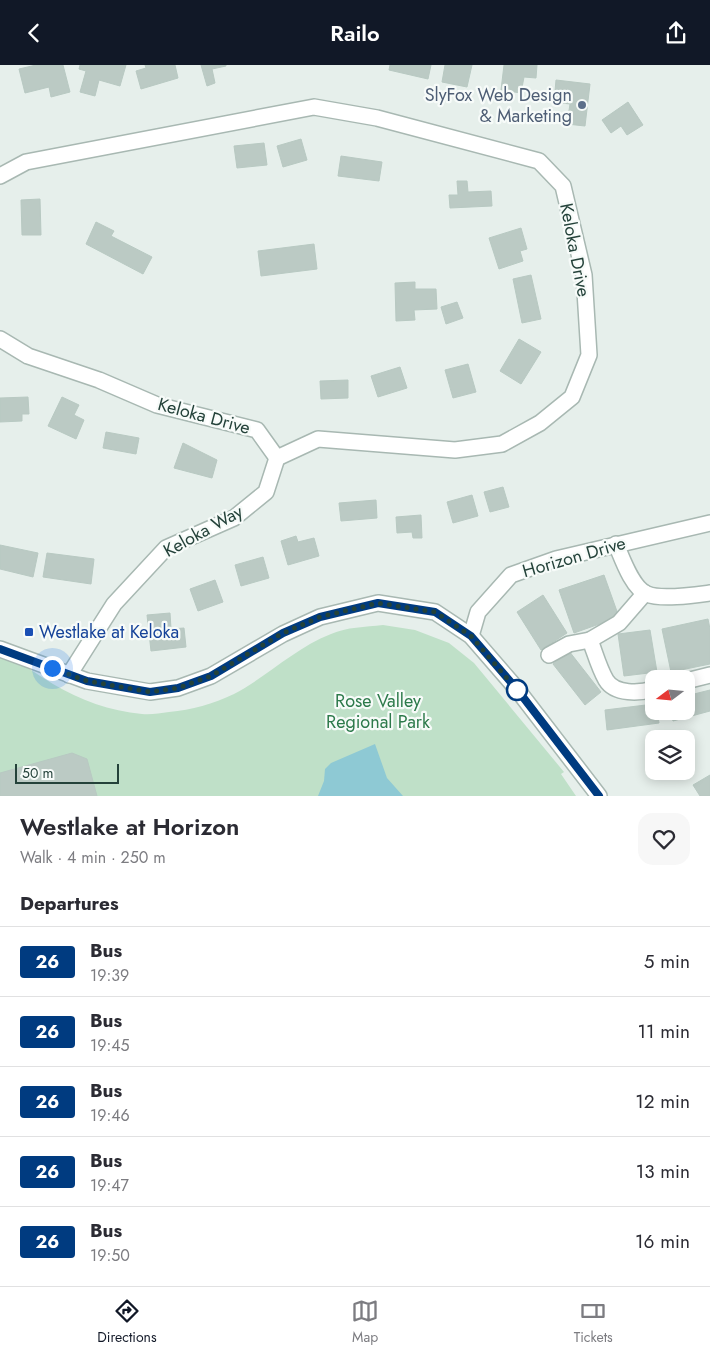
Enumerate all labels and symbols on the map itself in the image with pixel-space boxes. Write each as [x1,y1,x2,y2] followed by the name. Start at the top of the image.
[425,82,572,129] place label: SlyFox Web Design & Marketing
[576,99,588,111] marker: SlyFox Web Design & Marketing
[553,201,597,299] street label: Keloka Drive
[155,391,253,441] street label: Keloka Drive
[158,498,248,564] street label: Keloka Way
[519,530,629,584] street label: Horizon Drive
[39,619,179,645] place label: Westlake at Keloka
[23,626,35,638] marker: Westlake at Keloka
[40,656,65,681] your location
[645,670,695,720] north arrow
[506,679,528,701] unlabelled marker
[326,688,430,735] park label: Rose Valley Regional Park
[15,761,119,784] scale bar

